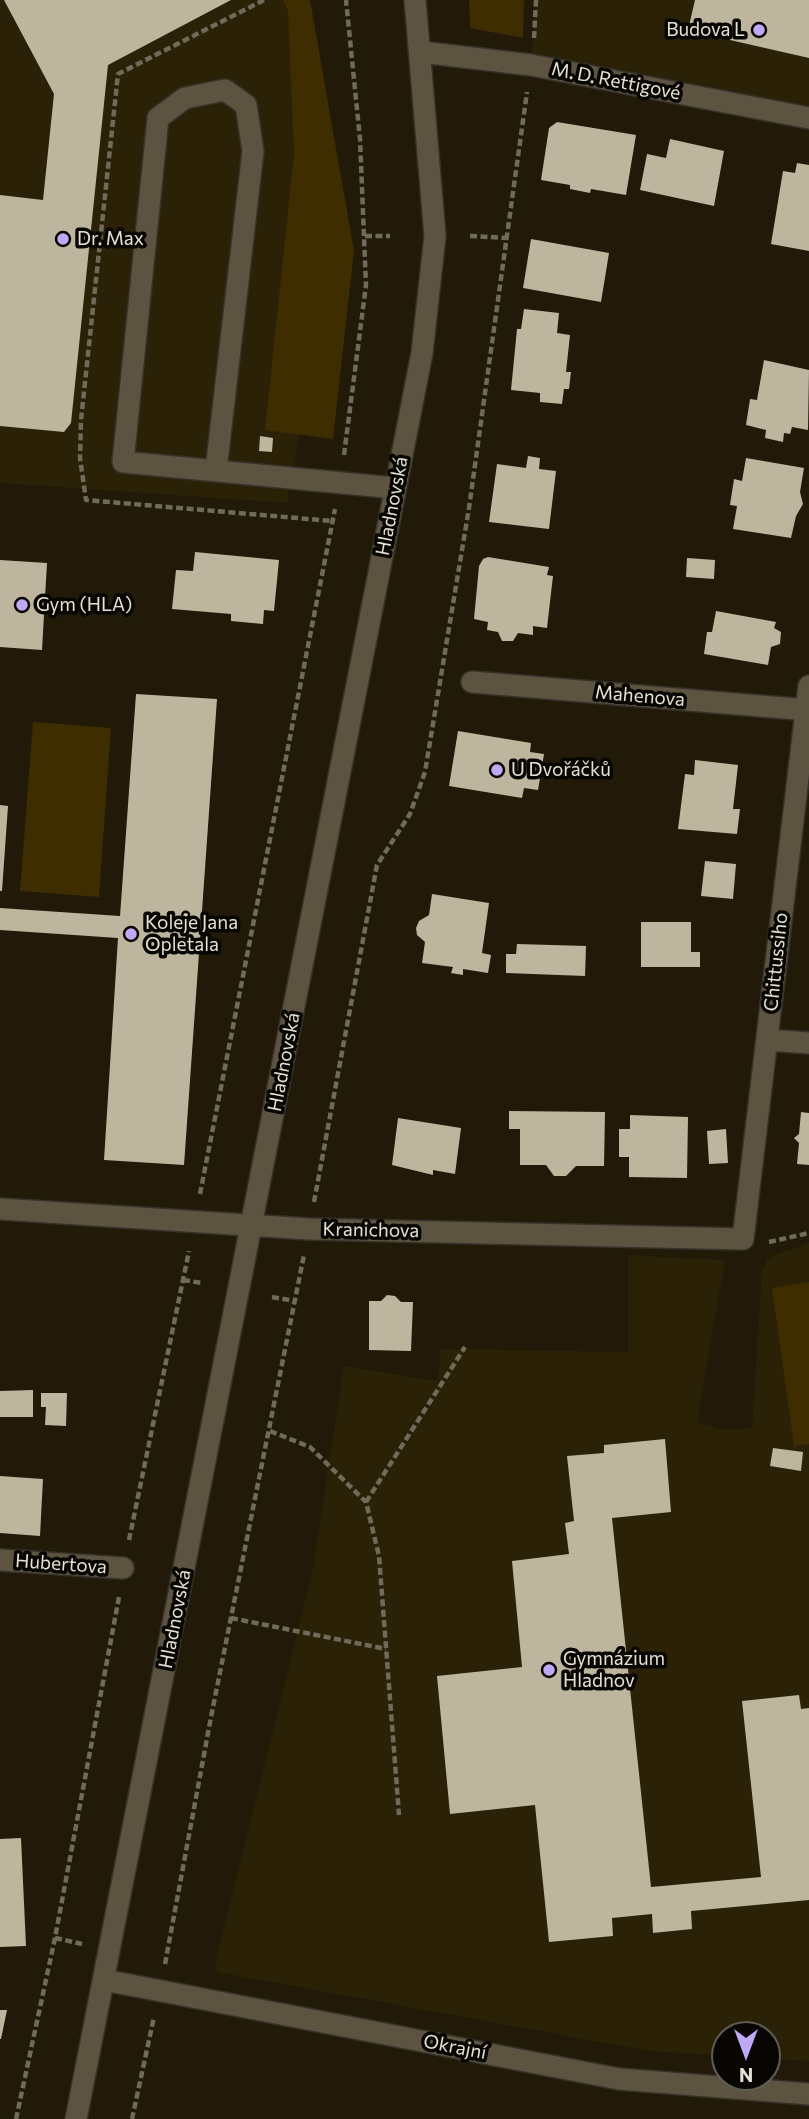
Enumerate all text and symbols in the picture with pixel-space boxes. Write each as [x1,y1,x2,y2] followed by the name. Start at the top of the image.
[666,19,745,41] place label: Budova L
[751,22,767,38] marker: Budova L
[550,57,682,105] street label: M. D. Rettigové
[77,228,144,250] place label: Dr. Max
[55,231,71,247] marker: Dr. Max
[371,455,413,557] street label: Hladnovská
[36,594,132,616] place label: Gym (HLA)
[14,597,30,613] marker: Gym (HLA)
[594,681,686,711] street label: Mahenova
[511,759,611,781] place label: U Dvořáčků
[489,762,505,778] marker: U Dvořáčků
[759,911,793,1013] street label: Chittussiho
[145,912,238,956] place label: Koleje Jana Opletala
[123,926,139,942] marker: Koleje Jana Opletala
[263,1011,305,1113] street label: Hladnovská
[322,1218,420,1242] street label: Kranichova
[14,1549,108,1579] street label: Hubertova
[154,1568,196,1670] street label: Hladnovská
[563,1648,665,1692] place label: Gymnázium Hladnov
[541,1662,557,1678] marker: Gymnázium Hladnov
[711,2021,781,2091] north arrow
[422,2030,488,2064] street label: Okrajní
[739,2064,753,2087] text: N

